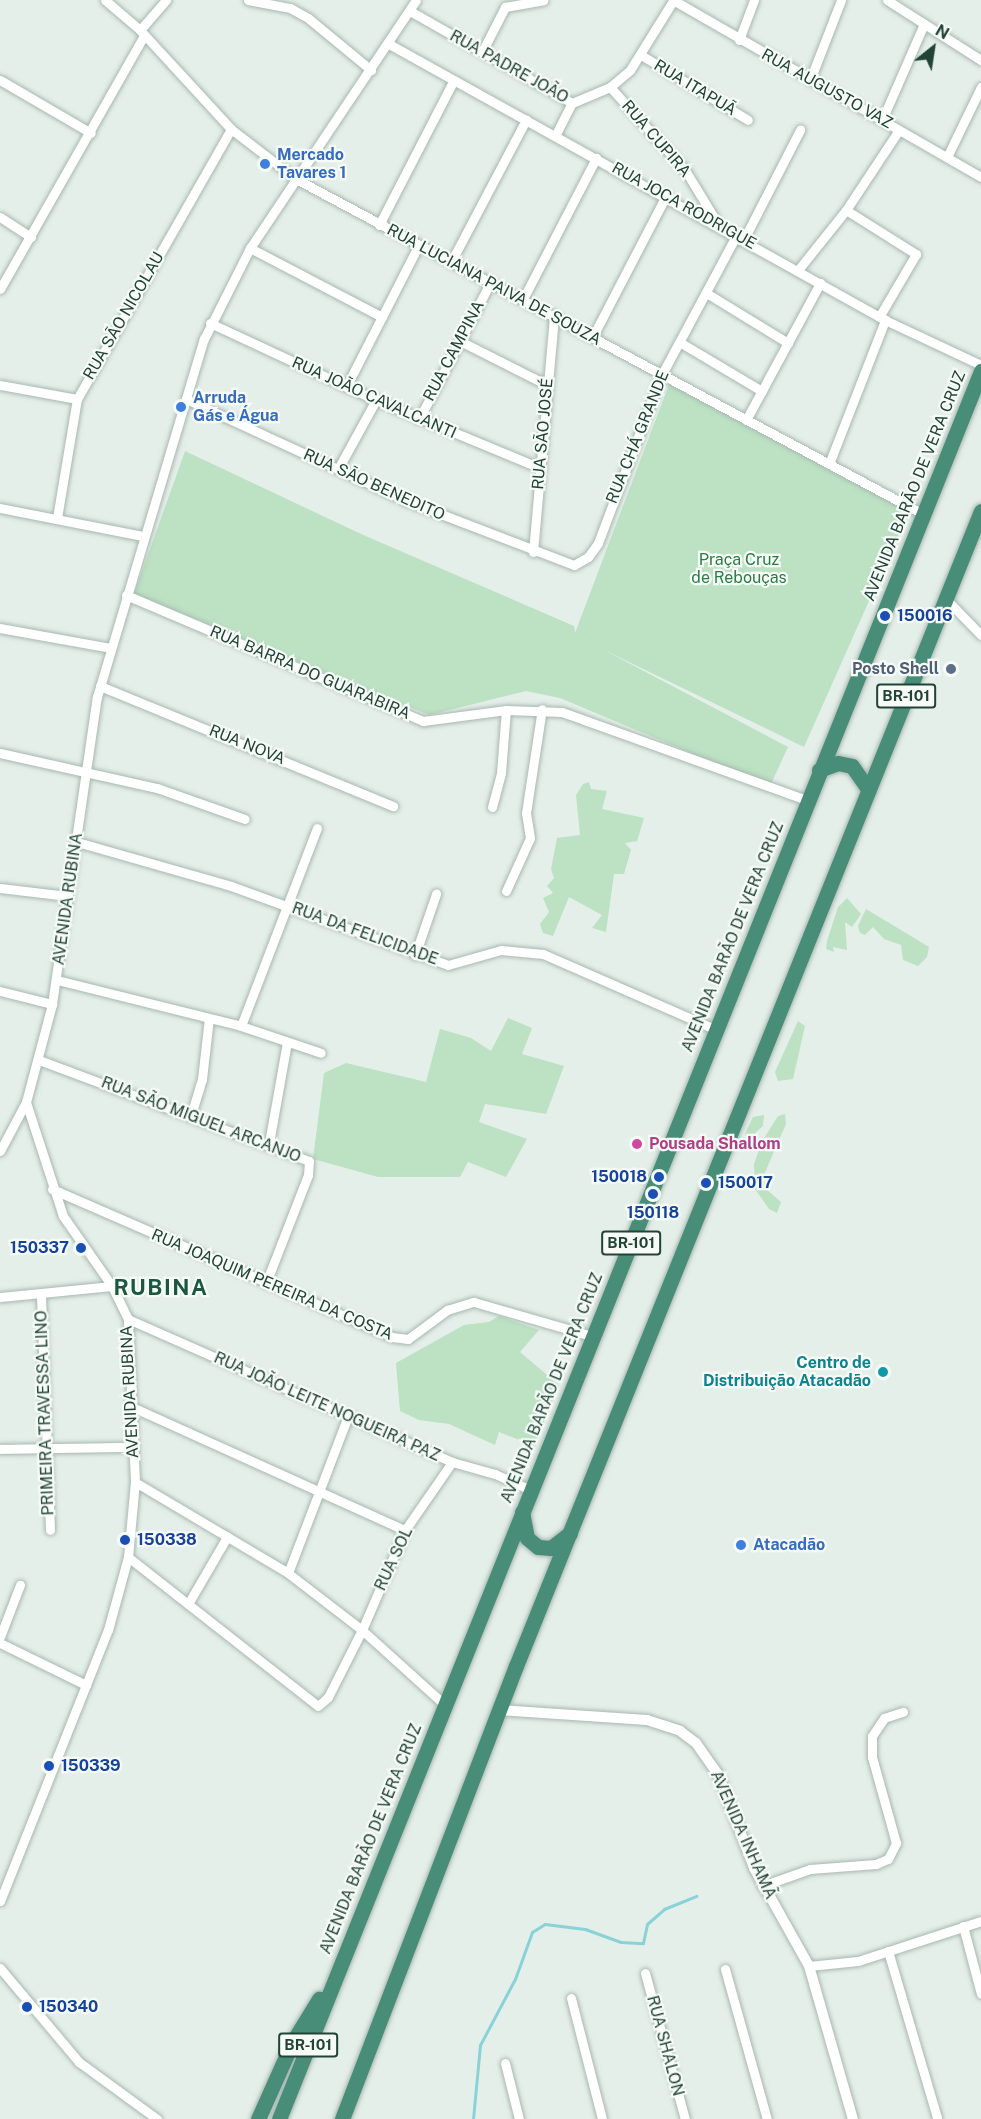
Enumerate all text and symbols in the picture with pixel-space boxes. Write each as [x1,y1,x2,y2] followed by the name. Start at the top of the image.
[903,18,963,78] north arrow
[932,21,952,43] text: N
[446,26,572,108] street label: RUA PADRE JOÃO
[758,45,896,133] street label: RUA AUGUSTO VAZ
[650,56,740,120] street label: RUA ITAPUÃ
[617,97,695,181] street label: RUA CUPIRA
[277,145,346,183] place label: Mercado Tavares 1
[258,157,272,171] marker: Mercado Tavares 1
[608,158,760,254] street label: RUA JOCA RODRIGUE
[384,220,604,350] street label: RUA LUCIANA PAIVA DE SOUZA
[80,249,168,383] street label: RUA SÃO NICOLAU
[419,298,489,404] street label: RUA CAMPINA
[289,353,459,443] street label: RUA JOÃO CAVALCANTI
[603,368,673,506] street label: RUA CHÁ GRANDE
[860,368,970,604] street label: AVENIDA BARÃO DE VERA CRUZ
[529,377,557,491] street label: RUA SÃO JOSÉ
[193,388,279,426] place label: Arruda Gás e Água
[174,400,188,414] marker: Arruda Gás e Água
[300,445,448,525] street label: RUA SÃO BENEDITO
[691,550,787,588] park label: Praça Cruz de Rebouças
[897,606,953,626] place label: 150016
[878,609,892,623] marker: 150016
[207,622,413,724] street label: RUA BARRA DO GUARABIRA
[852,659,939,679] place label: Posto Shell
[944,662,958,676] marker: Posto Shell
[876,684,936,708] road number: BR-101
[206,721,288,769] street label: RUA NOVA
[678,819,788,1055] street label: AVENIDA BARÃO DE VERA CRUZ
[49,832,87,966] street label: AVENIDA RUBINA
[289,899,441,969] street label: RUA DA FELICIDADE
[98,1073,304,1167] street label: RUA SÃO MIGUEL ARCANJO
[649,1134,781,1154] place label: Pousada Shallom
[630,1137,644,1151] marker: Pousada Shallom
[591,1167,647,1187] place label: 150018
[652,1170,666,1184] marker: 150018
[718,1173,773,1193] place label: 150017
[699,1176,713,1190] marker: 150017
[646,1187,660,1201] marker: 150118
[627,1203,679,1223] place label: 150118
[148,1225,396,1345] street label: RUA JOAQUIM PEREIRA DA COSTA
[601,1231,661,1255] road number: BR-101
[10,1238,69,1258] place label: 150337
[74,1241,88,1255] marker: 150337
[497,1270,607,1506] street label: AVENIDA BARÃO DE VERA CRUZ
[113,1275,209,1301] district label: RUBINA
[32,1310,58,1516] street label: PRIMEIRA TRAVESSA LINO
[117,1325,143,1459] street label: AVENIDA RUBINA
[211,1348,443,1466] street label: RUA JOÃO LEITE NOGUEIRA PAZ
[703,1353,871,1391] place label: Centro de Distribuição Atacadão
[876,1365,890,1379] marker: Centro de Distribuição Atacadão
[371,1524,417,1594] street label: RUA SOL
[137,1530,197,1550] place label: 150338
[118,1533,132,1547] marker: 150338
[753,1535,825,1555] place label: Atacadão
[734,1538,748,1552] marker: Atacadão
[316,1721,426,1957] street label: AVENIDA BARÃO DE VERA CRUZ
[61,1756,121,1776] place label: 150339
[42,1759,56,1773] marker: 150339
[706,1768,780,1902] street label: AVENIDA INHAMÃ
[642,1994,688,2098] street label: RUA SHALON
[39,1997,98,2017] place label: 150340
[20,2000,34,2014] marker: 150340
[278,2033,338,2057] road number: BR-101

